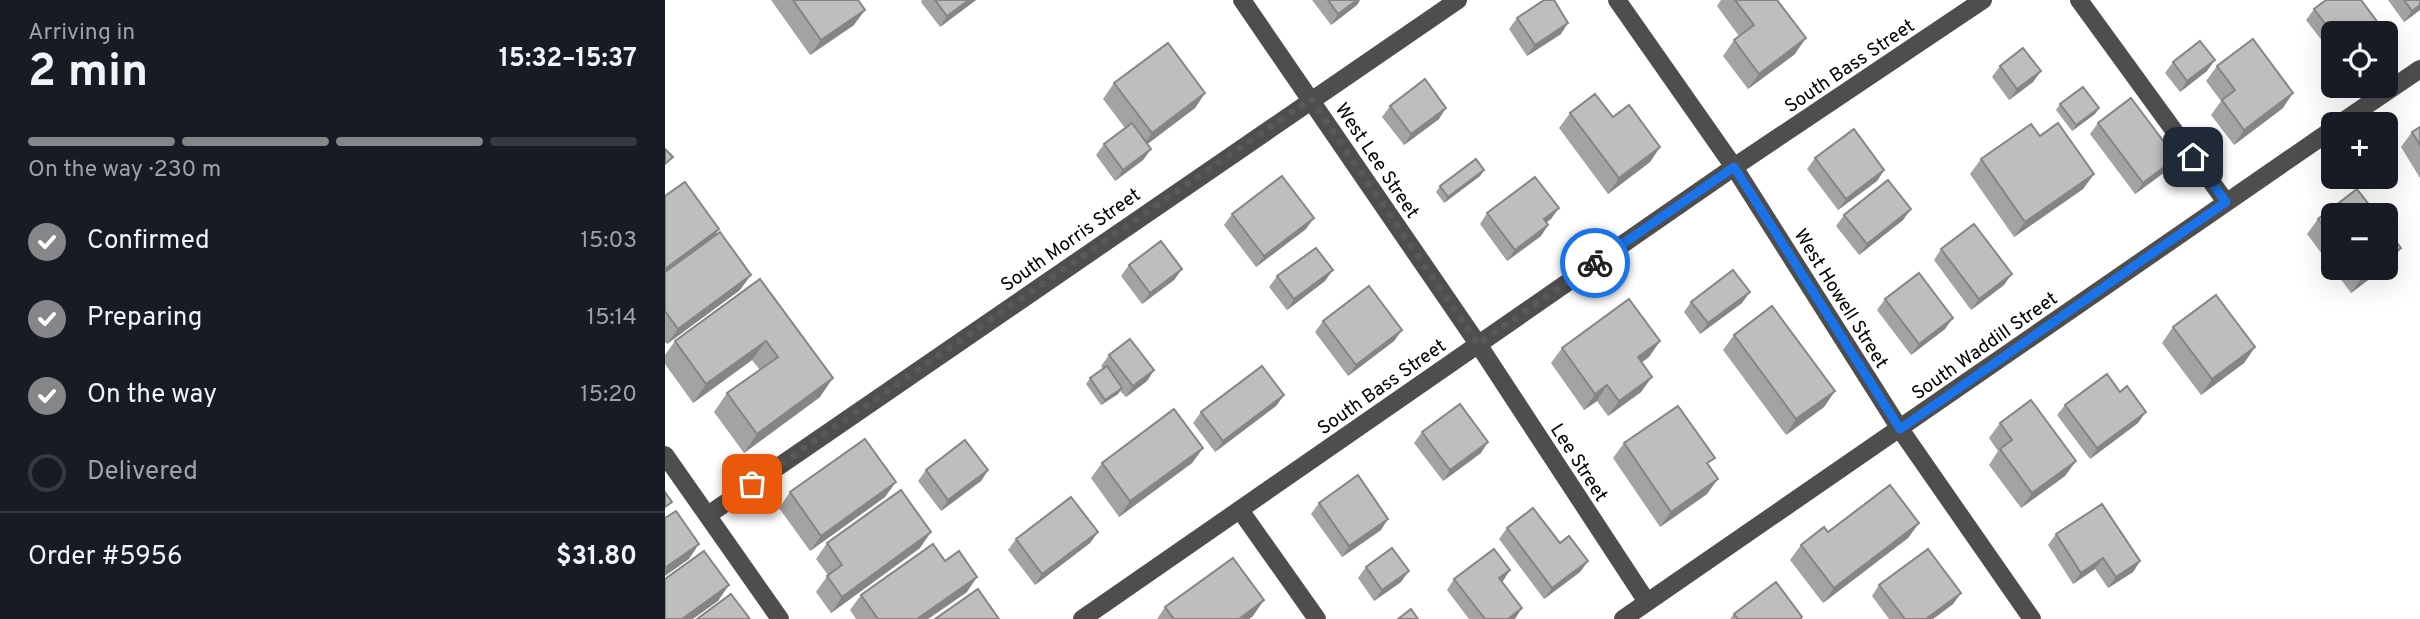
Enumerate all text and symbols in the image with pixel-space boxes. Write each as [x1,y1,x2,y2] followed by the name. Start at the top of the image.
[1781,14,1920,119] street label: South Bass Street
[28,19,135,48] text: Arriving in
[2321,21,2398,280] map controls
[2321,21,2398,98] button: locate
[499,43,637,76] text: 15:32–15:37
[28,44,148,103] text: 2 min
[1329,99,1424,223] street label: West Lee Street
[2321,112,2398,189] button: +
[2163,127,2223,187] pin
[2174,138,2212,176] icon: home
[28,156,221,185] text: On the way · 230 m
[997,183,1146,298] street label: South Morris Street
[2321,203,2398,280] button: −
[28,223,66,261] icon: check
[87,225,210,258] text: Confirmed
[1788,225,1893,373] street label: West Howell Street
[580,227,637,256] text: 15:03
[1560,228,1630,298] courier
[1576,244,1614,282] icon: bike
[1908,287,2063,406] street label: South Waddill Street
[28,300,66,338] icon: check
[87,302,202,335] text: Preparing
[587,304,637,333] text: 15:14
[1313,334,1451,441] street label: South Bass Street
[28,377,66,415] icon: check
[87,379,217,412] text: On the way
[580,381,637,410] text: 15:20
[1544,420,1612,507] street label: Lee Street
[722,454,782,514] pin
[87,456,198,489] text: Delivered
[733,465,771,503] icon: bag
[28,541,182,574] text: Order #5956
[556,541,637,574] text: $31.80

